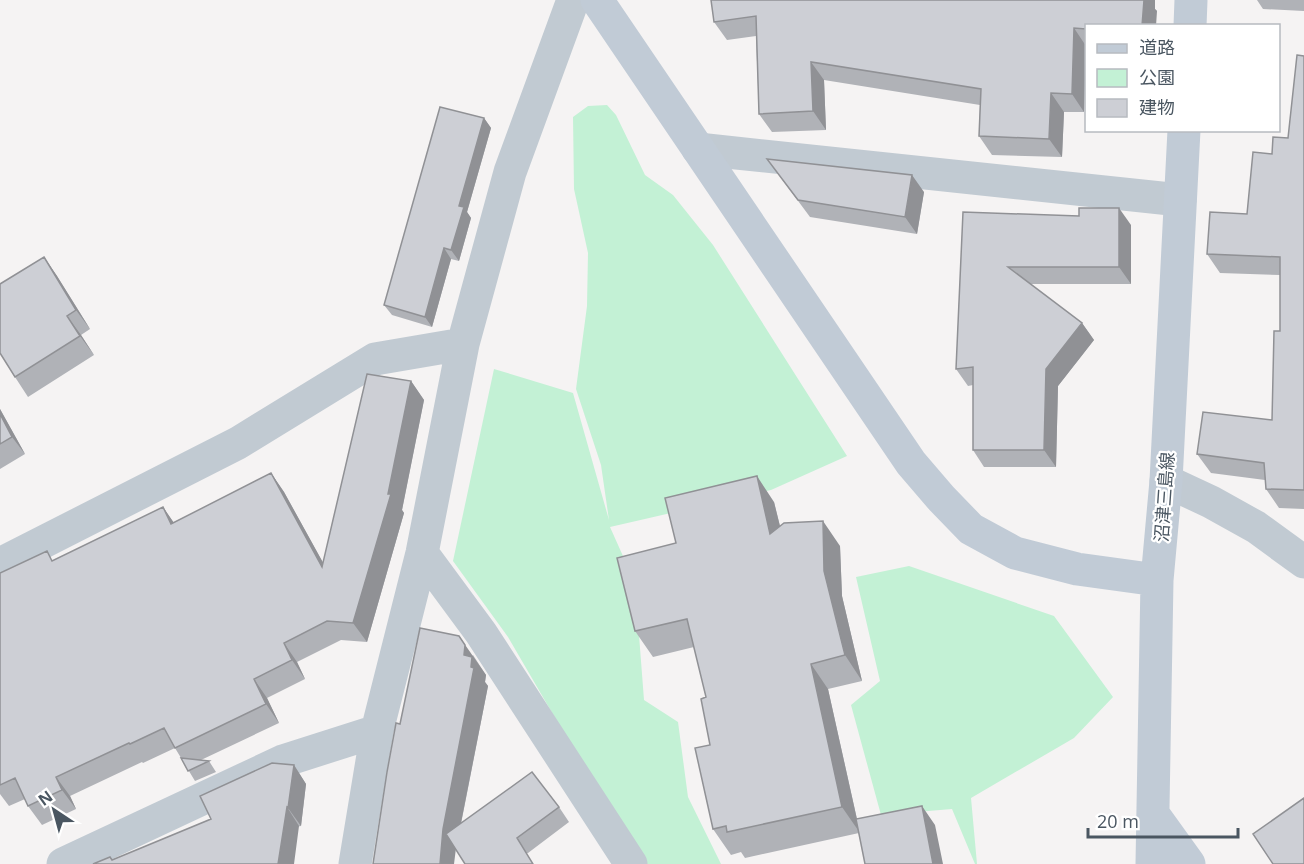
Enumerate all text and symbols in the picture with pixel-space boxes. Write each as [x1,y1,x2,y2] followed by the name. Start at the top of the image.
[1085,24,1280,132] legend
[1139,35,1175,59] text: 道路
[1139,65,1175,89] text: 公園
[1139,95,1175,119] text: 建物
[1149,451,1179,543] street label: 沼津三島線
[24,780,84,840] north arrow
[33,785,57,811] text: N
[1088,801,1238,839] scale bar
[1097,809,1139,833] text: 20 m

